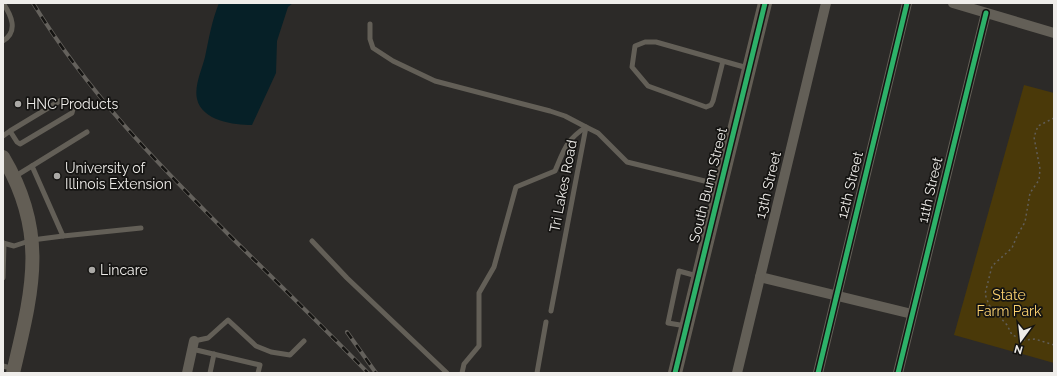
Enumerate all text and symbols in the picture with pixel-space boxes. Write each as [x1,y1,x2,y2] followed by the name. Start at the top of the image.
[26,96,118,112] place label: HNC Products
[13,99,23,109] marker: HNC Products
[686,126,730,244] street label: South Bunn Street
[546,138,580,234] street label: Tri Lakes Road
[752,149,784,220] street label: 13th Street
[834,150,866,220] street label: 12th Street
[915,155,945,225] street label: 11th Street
[65,160,172,192] place label: University of Illinois Extension
[52,171,62,181] marker: University of Illinois Extension
[100,262,148,278] place label: Lincare
[87,265,97,275] marker: Lincare
[977,287,1042,319] park label: State Farm Park
[1001,320,1041,360] north arrow
[1013,342,1024,357] text: N

